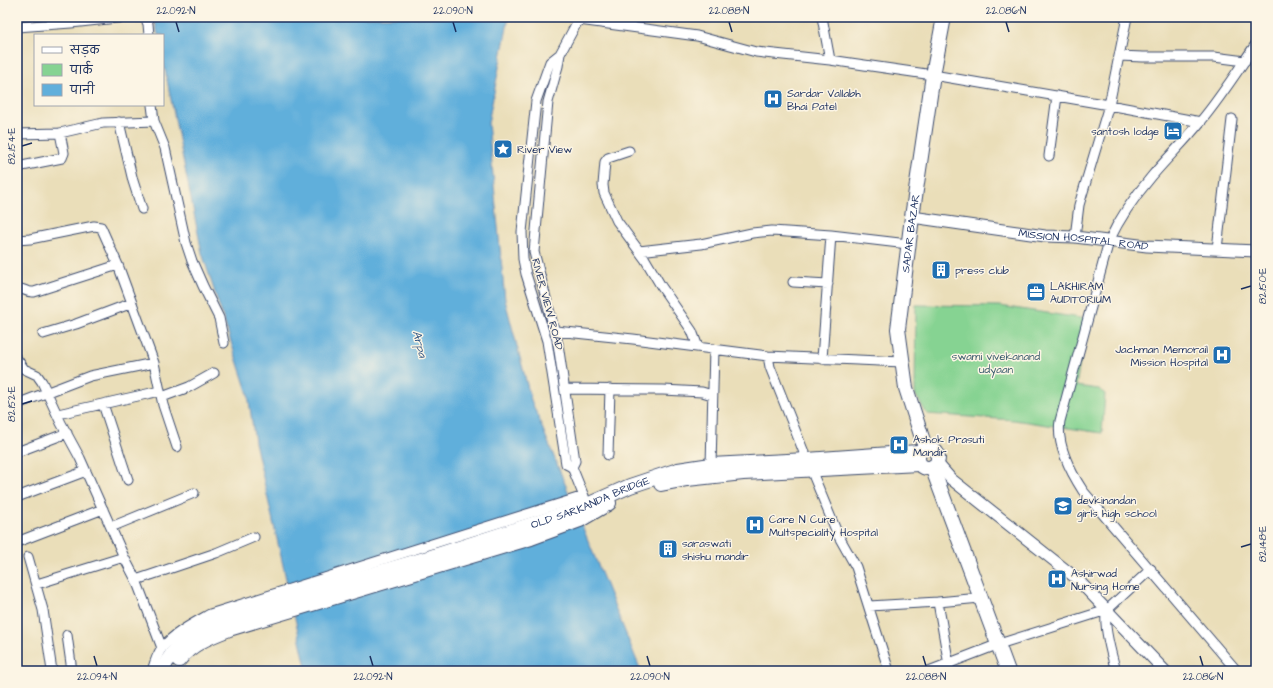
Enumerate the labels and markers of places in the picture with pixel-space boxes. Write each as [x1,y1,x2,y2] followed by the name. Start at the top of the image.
[787,86,861,114] place label: Sardar Vallabh Bhai Patel
[762,88,784,110] hospital icon: Sardar Vallabh Bhai Patel
[1162,120,1184,142] hotel icon: santosh lodge
[1091,124,1159,140] place label: santosh lodge
[492,138,514,160] place icon: River View
[517,142,572,157] place label: River View
[930,259,952,281] building icon: press club
[955,263,1009,278] place label: press club
[1050,279,1111,307] place label: LAKHIRAM AUDITORIUM
[1025,281,1047,303] office icon: LAKHIRAM AUDITORIUM
[1115,342,1208,370] place label: Jachman Memorail Mission Hospital
[1211,344,1233,366] hospital icon: Jachman Memorail Mission Hospital
[913,432,985,460] place label: Ashok Prasuti Mandir
[888,434,910,456] hospital icon: Ashok Prasuti Mandir
[1077,493,1157,522] place label: devkinandan girls high school
[1052,495,1074,517] school or university icon: devkinandan girls high school
[769,512,878,541] place label: Care N Cure Multspeciality Hospital
[744,514,766,536] hospital icon: Care N Cure Multspeciality Hospital
[682,536,749,564] place label: saraswati shishu mandir
[657,538,679,560] building icon: saraswati shishu mandir
[1071,566,1140,595] place label: Ashirwad Nursing Home
[1046,568,1068,590] hospital icon: Ashirwad Nursing Home

